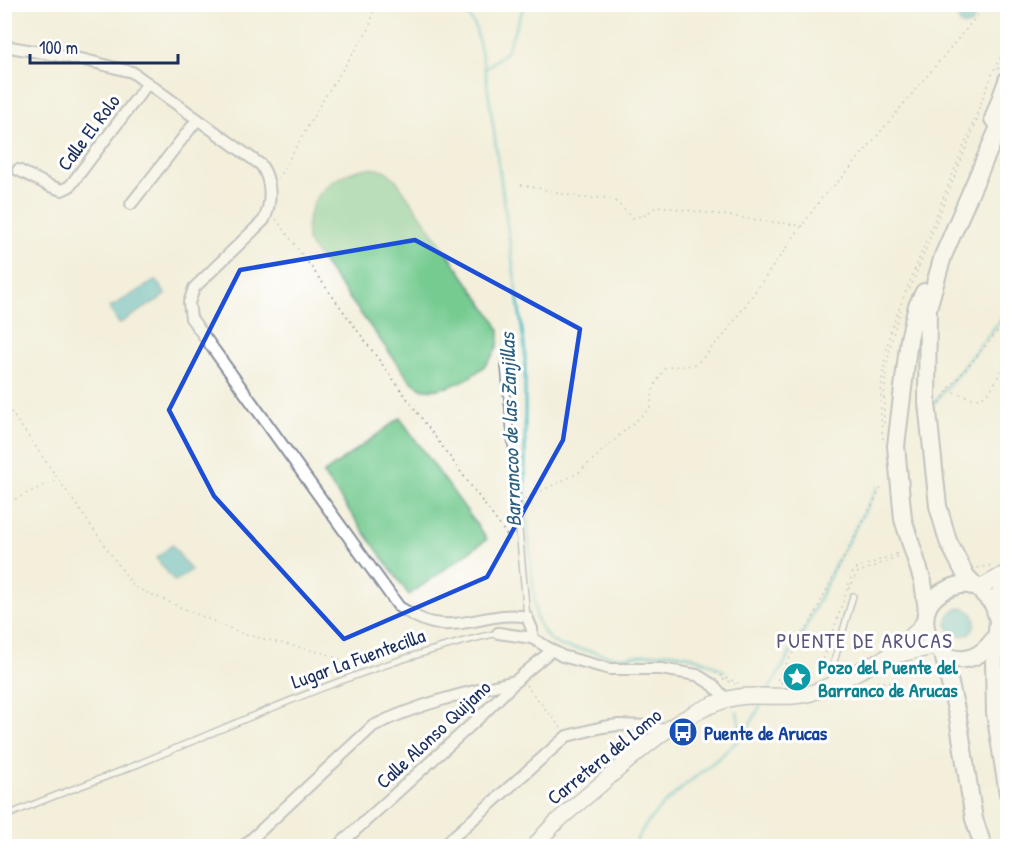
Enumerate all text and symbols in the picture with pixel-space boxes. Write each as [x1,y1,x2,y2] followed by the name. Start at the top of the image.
[30,27,178,65] scale bar
[39,35,78,60] text: 100 m
[50,88,126,176] street label: Calle El Rolo
[492,331,528,528] water label: Barrancoo de las Zanjillas
[287,621,429,695] street label: Lugar La Fuentecilla
[777,626,953,655] district label: PUENTE DE ARUCAS
[818,653,958,703] place label: Pozo del Puente del Barranco de Arucas
[781,661,813,693] place icon: Pozo del Puente del Barranco de Arucas
[370,674,496,794] street label: Calle Alonso Quijano
[541,701,667,811] street label: Carretera del Lomo
[667,716,699,748] bus stop icon: Puente de Arucas
[704,719,827,746] place label: Puente de Arucas

